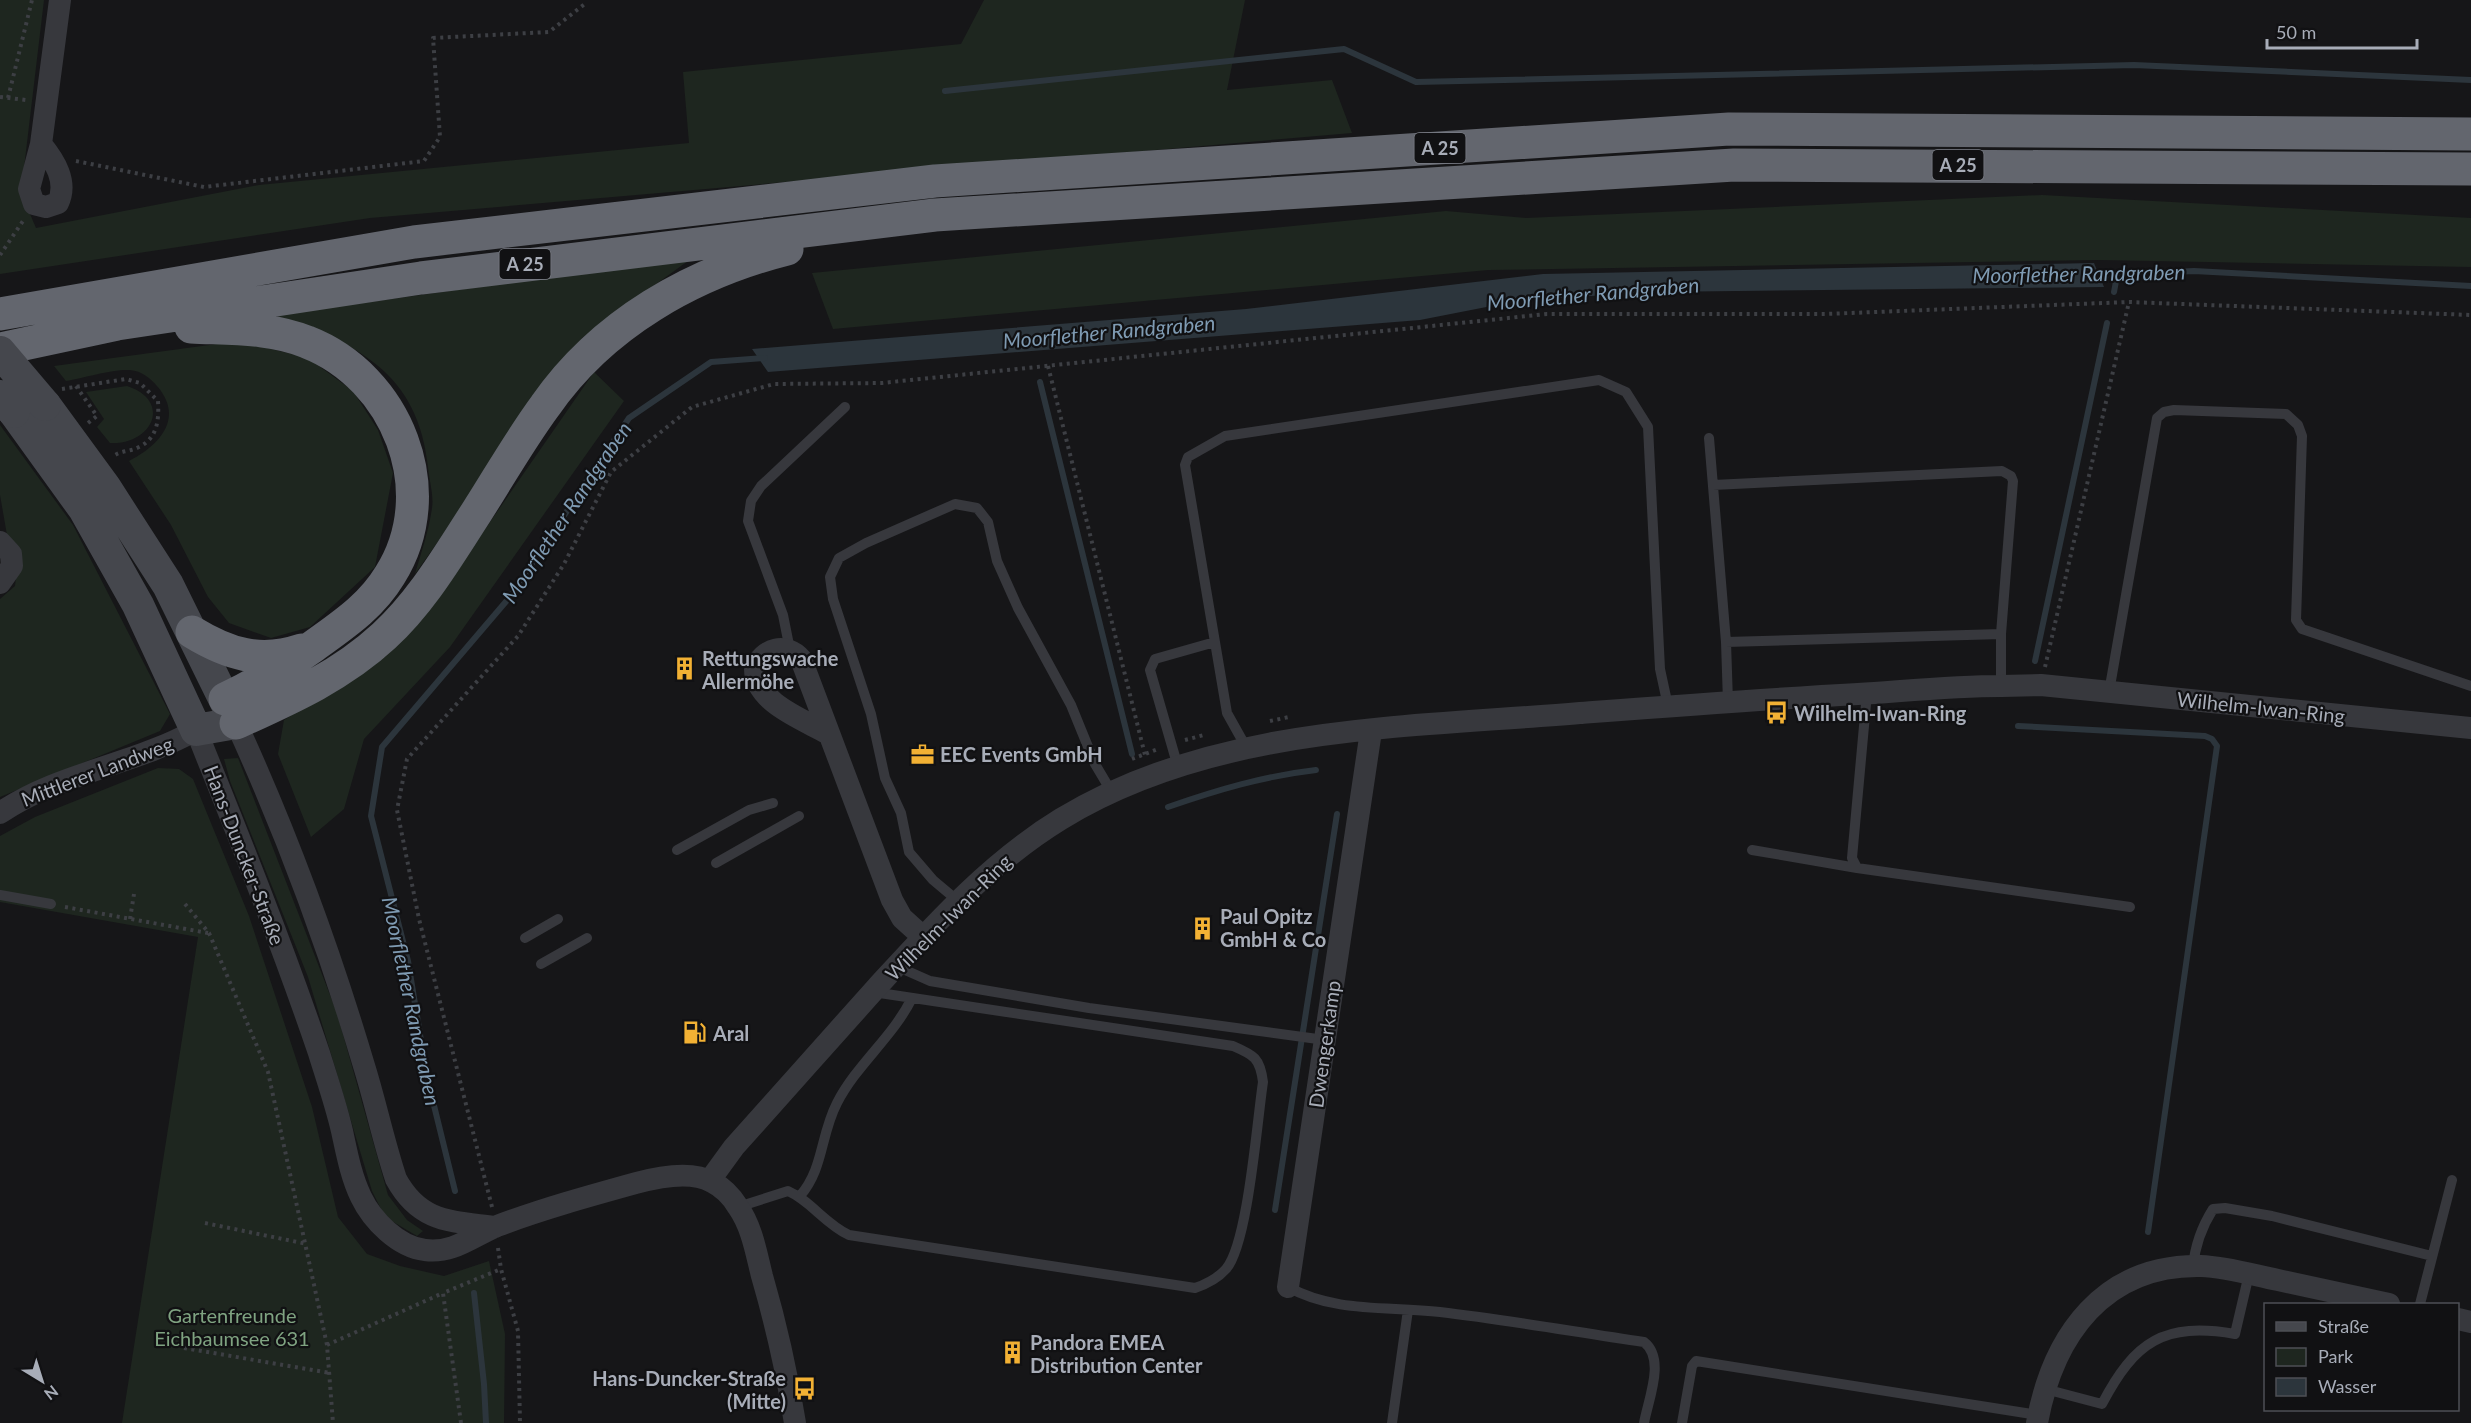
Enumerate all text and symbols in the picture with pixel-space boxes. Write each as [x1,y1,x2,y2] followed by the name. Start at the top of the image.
[2267,12,2417,50] scale bar
[2276,21,2316,43] text: 50 m
[1414,133,1466,163] road number: A 25
[1932,150,1984,180] road number: A 25
[500,249,550,279] road number: A 25
[1972,259,2186,287] water label: Moorflether Randgraben
[1486,271,1700,315] water label: Moorflether Randgraben
[1002,309,1216,353] water label: Moorflether Randgraben
[496,417,636,607] water label: Moorflether Randgraben
[701,646,839,693] place label: Rettungswache Allermöhe
[671,656,697,682] building icon: Rettungswache Allermöhe
[2176,686,2346,728] street label: Wilhelm-Iwan-Ring
[1763,700,1789,726] bus stop icon: Wilhelm-Iwan-Ring
[1794,701,1967,725] place label: Wilhelm-Iwan-Ring
[18,731,176,811] street label: Mittlerer Landweg
[909,741,935,767] office icon: EEC Events GmbH
[940,742,1103,766] place label: EEC Events GmbH
[200,762,290,948] street label: Hans-Duncker-Straße
[880,849,1016,985] street label: Wilhelm-Iwan-Ring
[378,894,446,1108] water label: Moorflether Randgraben
[1220,904,1326,951] place label: Paul Opitz GmbH & Co
[1189,915,1215,941] building icon: Paul Opitz GmbH & Co
[1303,979,1345,1109] street label: Dwengerkamp
[682,1020,708,1046] fuel station icon: Aral
[712,1021,749,1045] place label: Aral
[154,1303,310,1350] park label: Gartenfreunde Eichbaumsee 631
[2264,1303,2459,1411] legend
[2318,1315,2369,1337] text: Straße
[1030,1330,1203,1377] place label: Pandora EMEA Distribution Center
[999,1340,1025,1366] building icon: Pandora EMEA Distribution Center
[2318,1345,2354,1367] text: Park
[12,1351,72,1411] north arrow
[592,1366,786,1413] place label: Hans-Duncker-Straße (Mitte)
[2318,1375,2377,1397] text: Wasser
[791,1376,817,1402] bus stop icon: Hans-Duncker-Straße (Mitte)
[41,1382,62,1404] text: N

